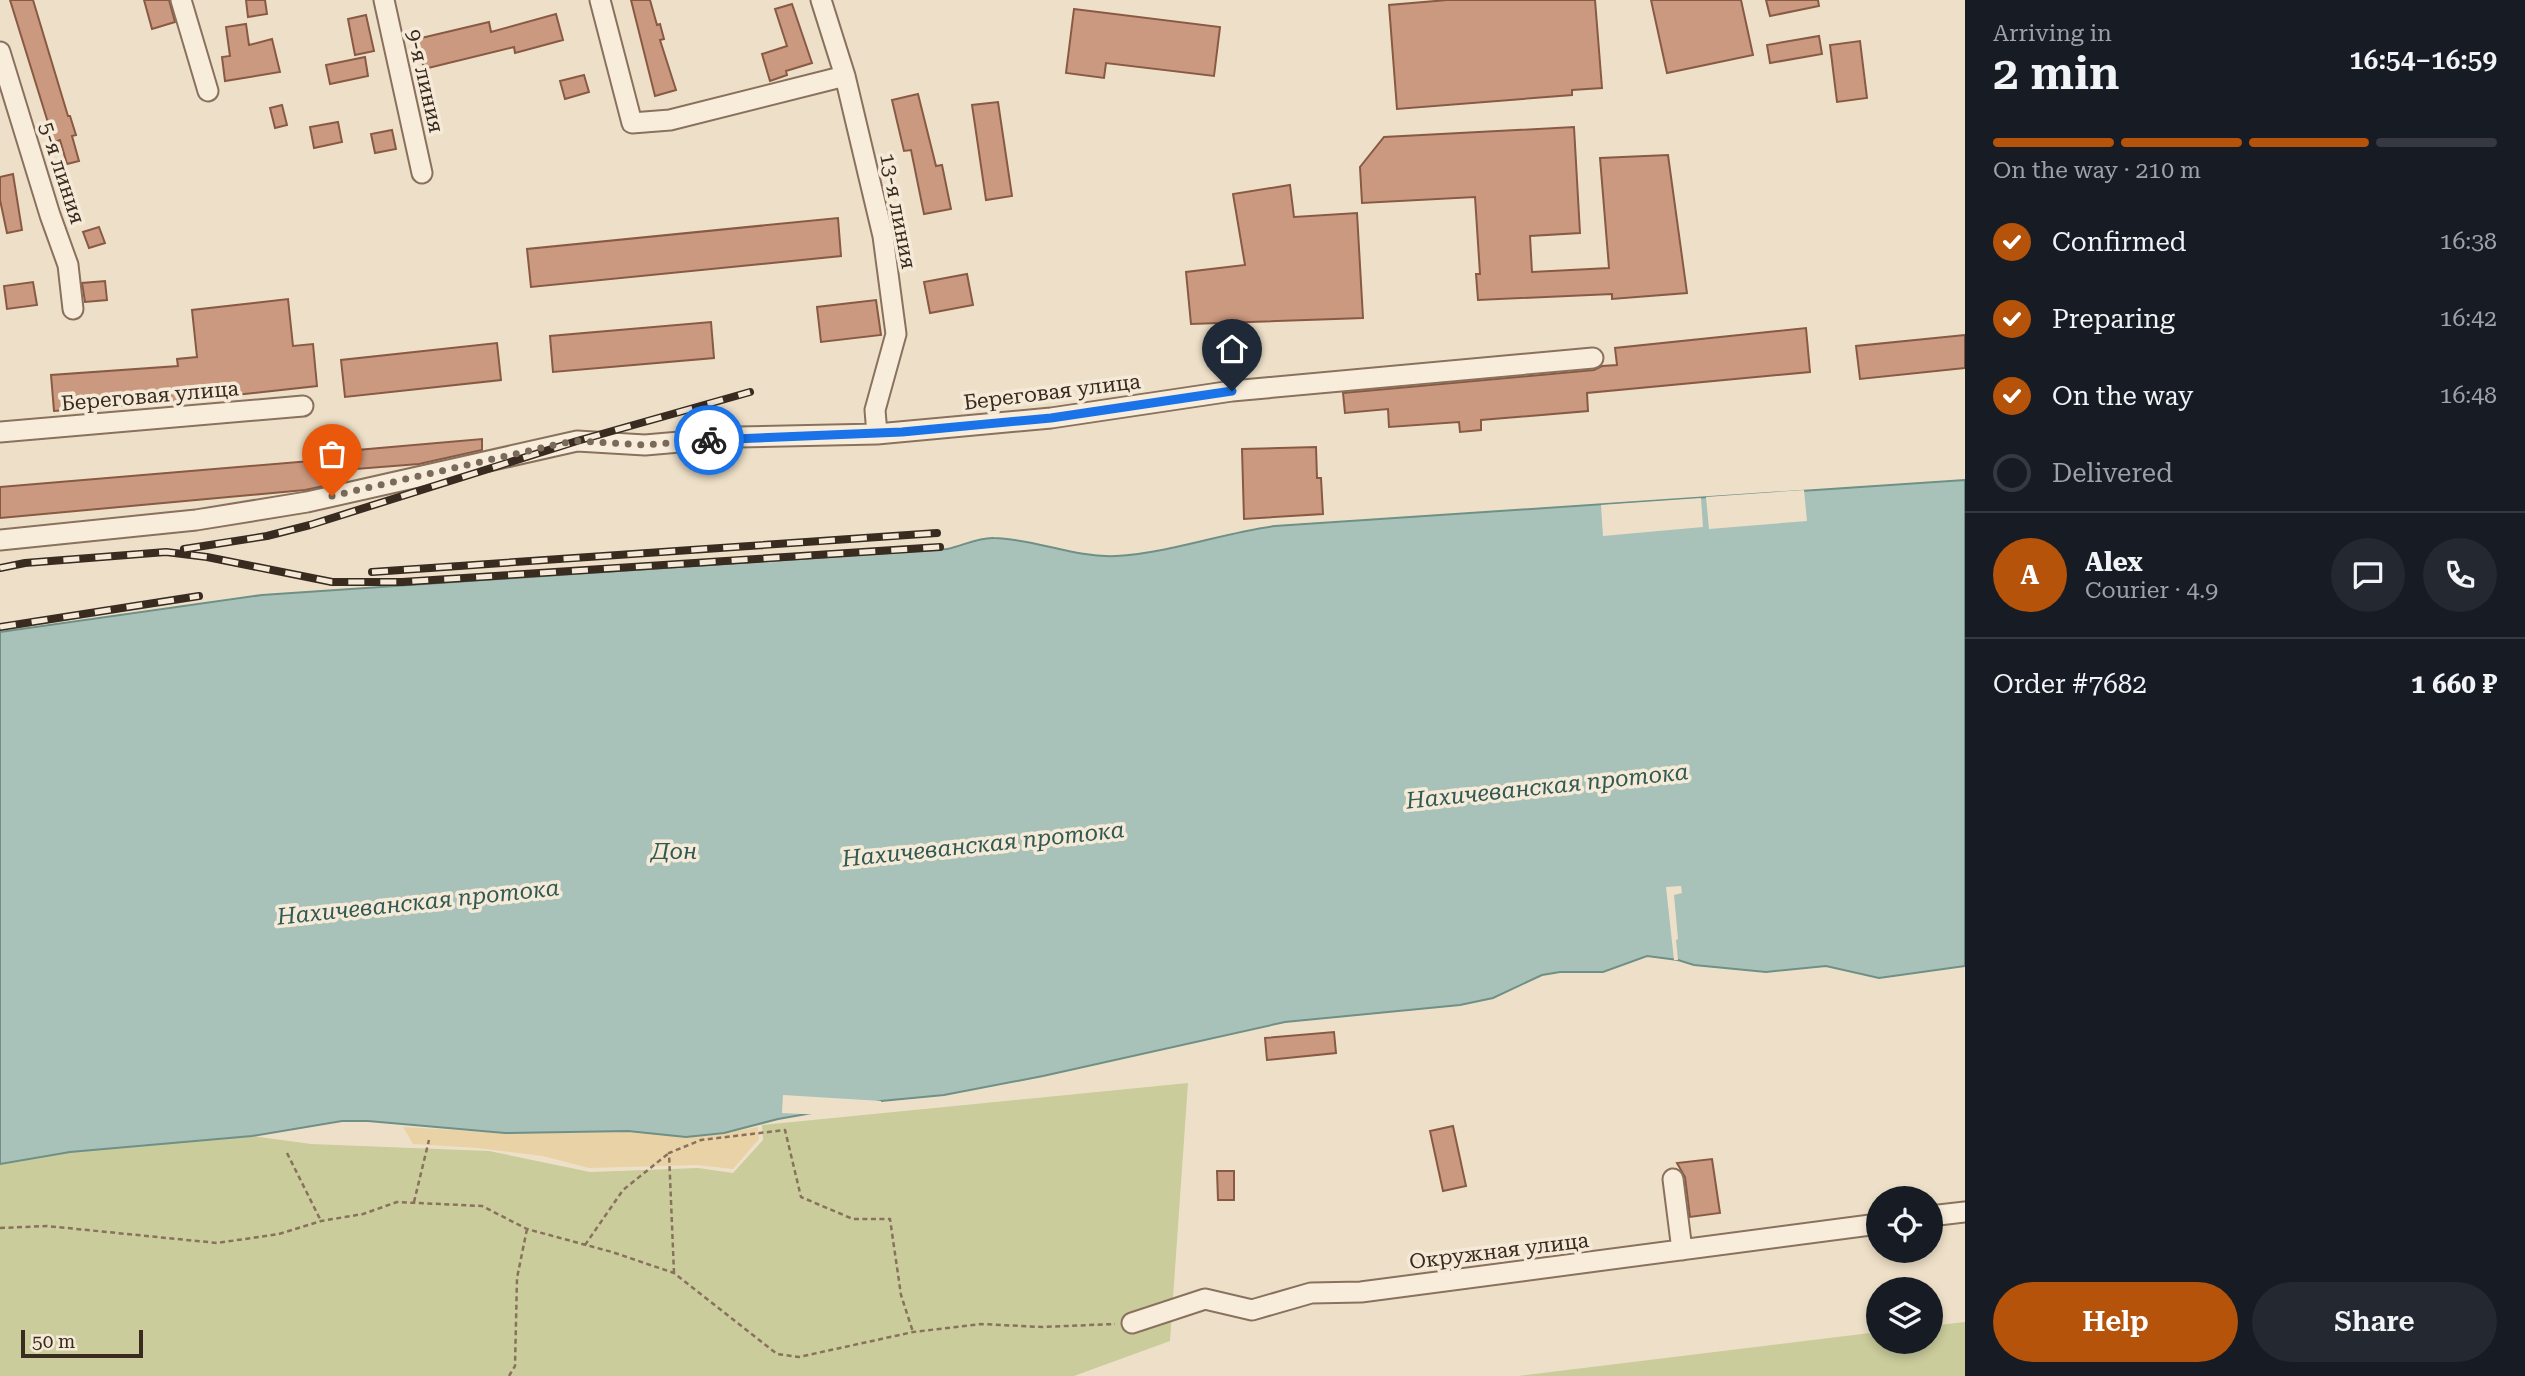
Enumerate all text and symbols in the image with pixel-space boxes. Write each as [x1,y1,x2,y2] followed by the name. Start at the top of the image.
[1993,20,2112,47] text: Arriving in
[401,27,449,135] street label: 9-я линия
[2349,45,2497,75] text: 16:54–16:59
[1993,46,2120,100] text: 2 min
[34,119,90,227] street label: 5-я линия
[875,151,921,271] street label: 13-я линия
[1993,157,2201,184] text: On the way · 210 m
[1993,223,2031,261] icon: check
[2052,227,2187,257] text: Confirmed
[2440,228,2497,255] text: 16:38
[1993,300,2031,338] icon: check
[2052,304,2175,334] text: Preparing
[2440,305,2497,332] text: 16:42
[1202,319,1262,391] pin
[1213,330,1251,368] icon: home
[962,369,1143,415] street label: Береговая улица
[60,376,240,416] street label: Береговая улица
[1993,377,2031,415] icon: check
[2052,381,2193,411] text: On the way
[2440,382,2497,409] text: 16:48
[674,405,744,475] courier
[690,421,728,459] icon: bike
[302,424,362,496] pin
[313,435,351,473] icon: bag
[2052,458,2173,488] text: Delivered
[2331,538,2405,612] button: chat
[2423,538,2497,612] button: phone
[2085,547,2143,577] text: Alex
[2021,560,2039,590] text: A
[2085,577,2218,604] text: Courier · 4.9
[1993,669,2147,699] text: Order #7682
[2411,669,2497,699] text: 1 660 ₽
[1404,758,1690,815] water label: Нахичеванская протока
[840,816,1126,873] water label: Нахичеванская протока
[649,838,697,865] water label: Дон
[275,874,561,931] water label: Нахичеванская протока
[1866,1186,1943,1354] map controls
[1866,1186,1943,1263] button: locate
[1408,1228,1591,1274] street label: Окружная улица
[1866,1277,1943,1354] button: layers
[1993,1282,2238,1362] button: Help
[2252,1282,2497,1362] button: Share
[21,1327,144,1359] scale bar
[32,1330,75,1353] text: 50 m

